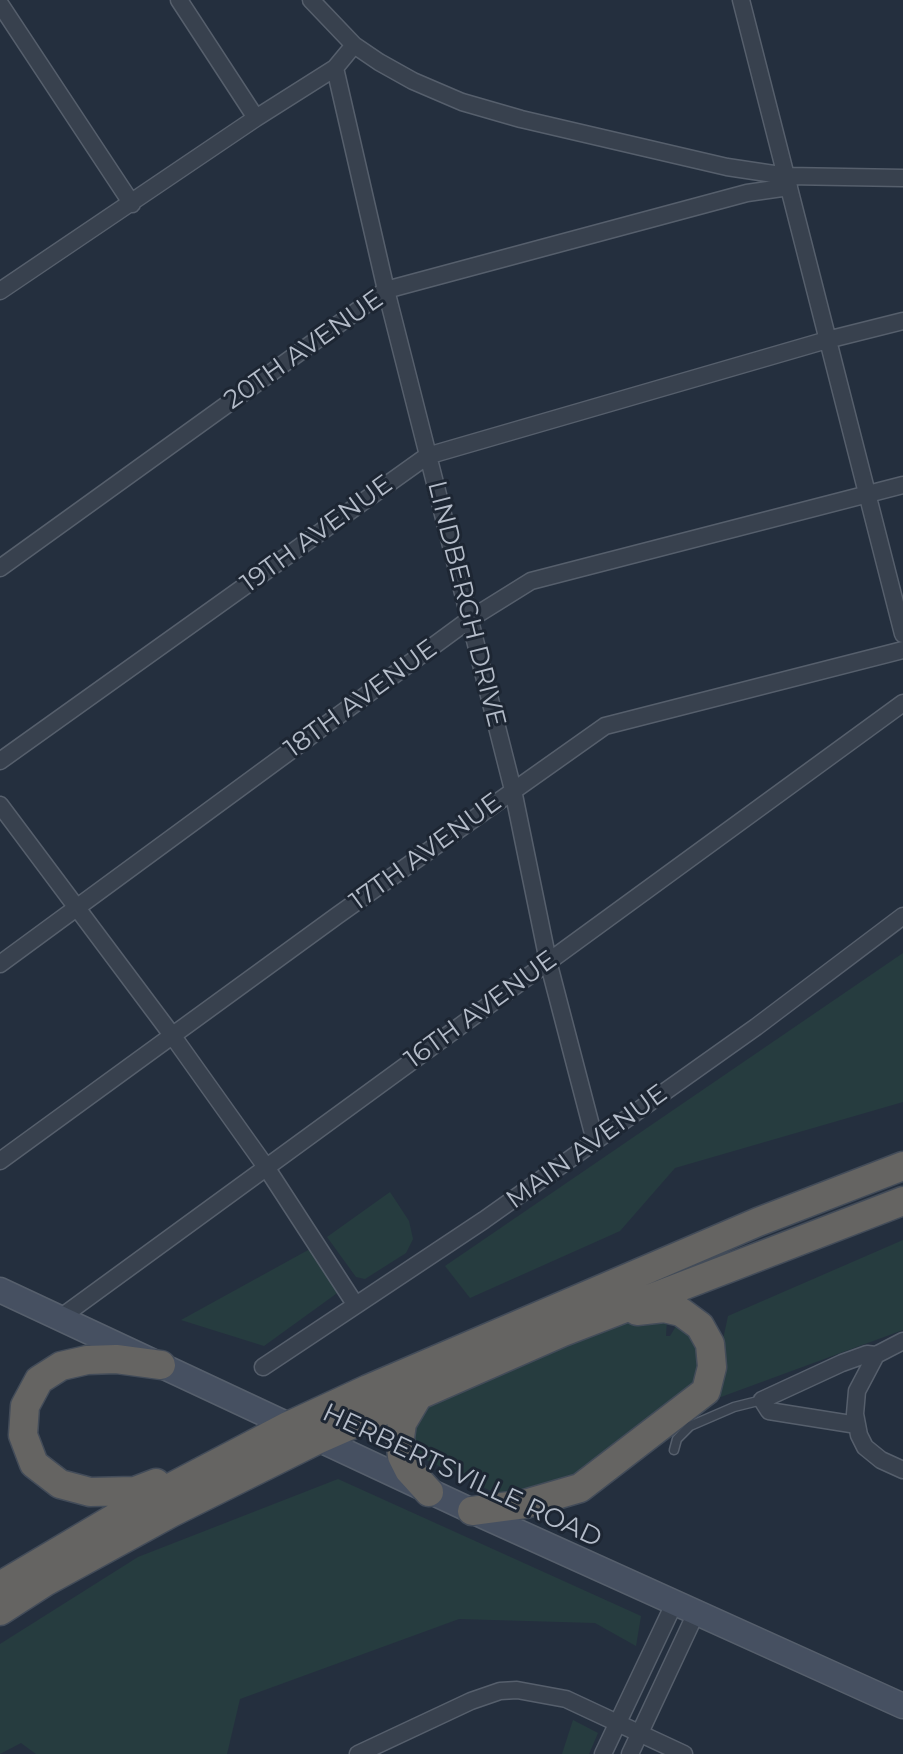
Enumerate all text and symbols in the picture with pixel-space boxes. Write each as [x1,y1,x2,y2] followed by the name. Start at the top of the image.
[219,284,389,416] street label: 20TH AVENUE
[235,469,399,599] street label: 19TH AVENUE
[420,478,512,730] street label: LINDBERGH DRIVE
[279,633,443,765] street label: 18TH AVENUE
[344,787,508,917] street label: 17TH AVENUE
[399,945,563,1075] street label: 16TH AVENUE
[500,1078,674,1216] street label: MAIN AVENUE
[317,1398,607,1554] street label: HERBERTSVILLE ROAD

